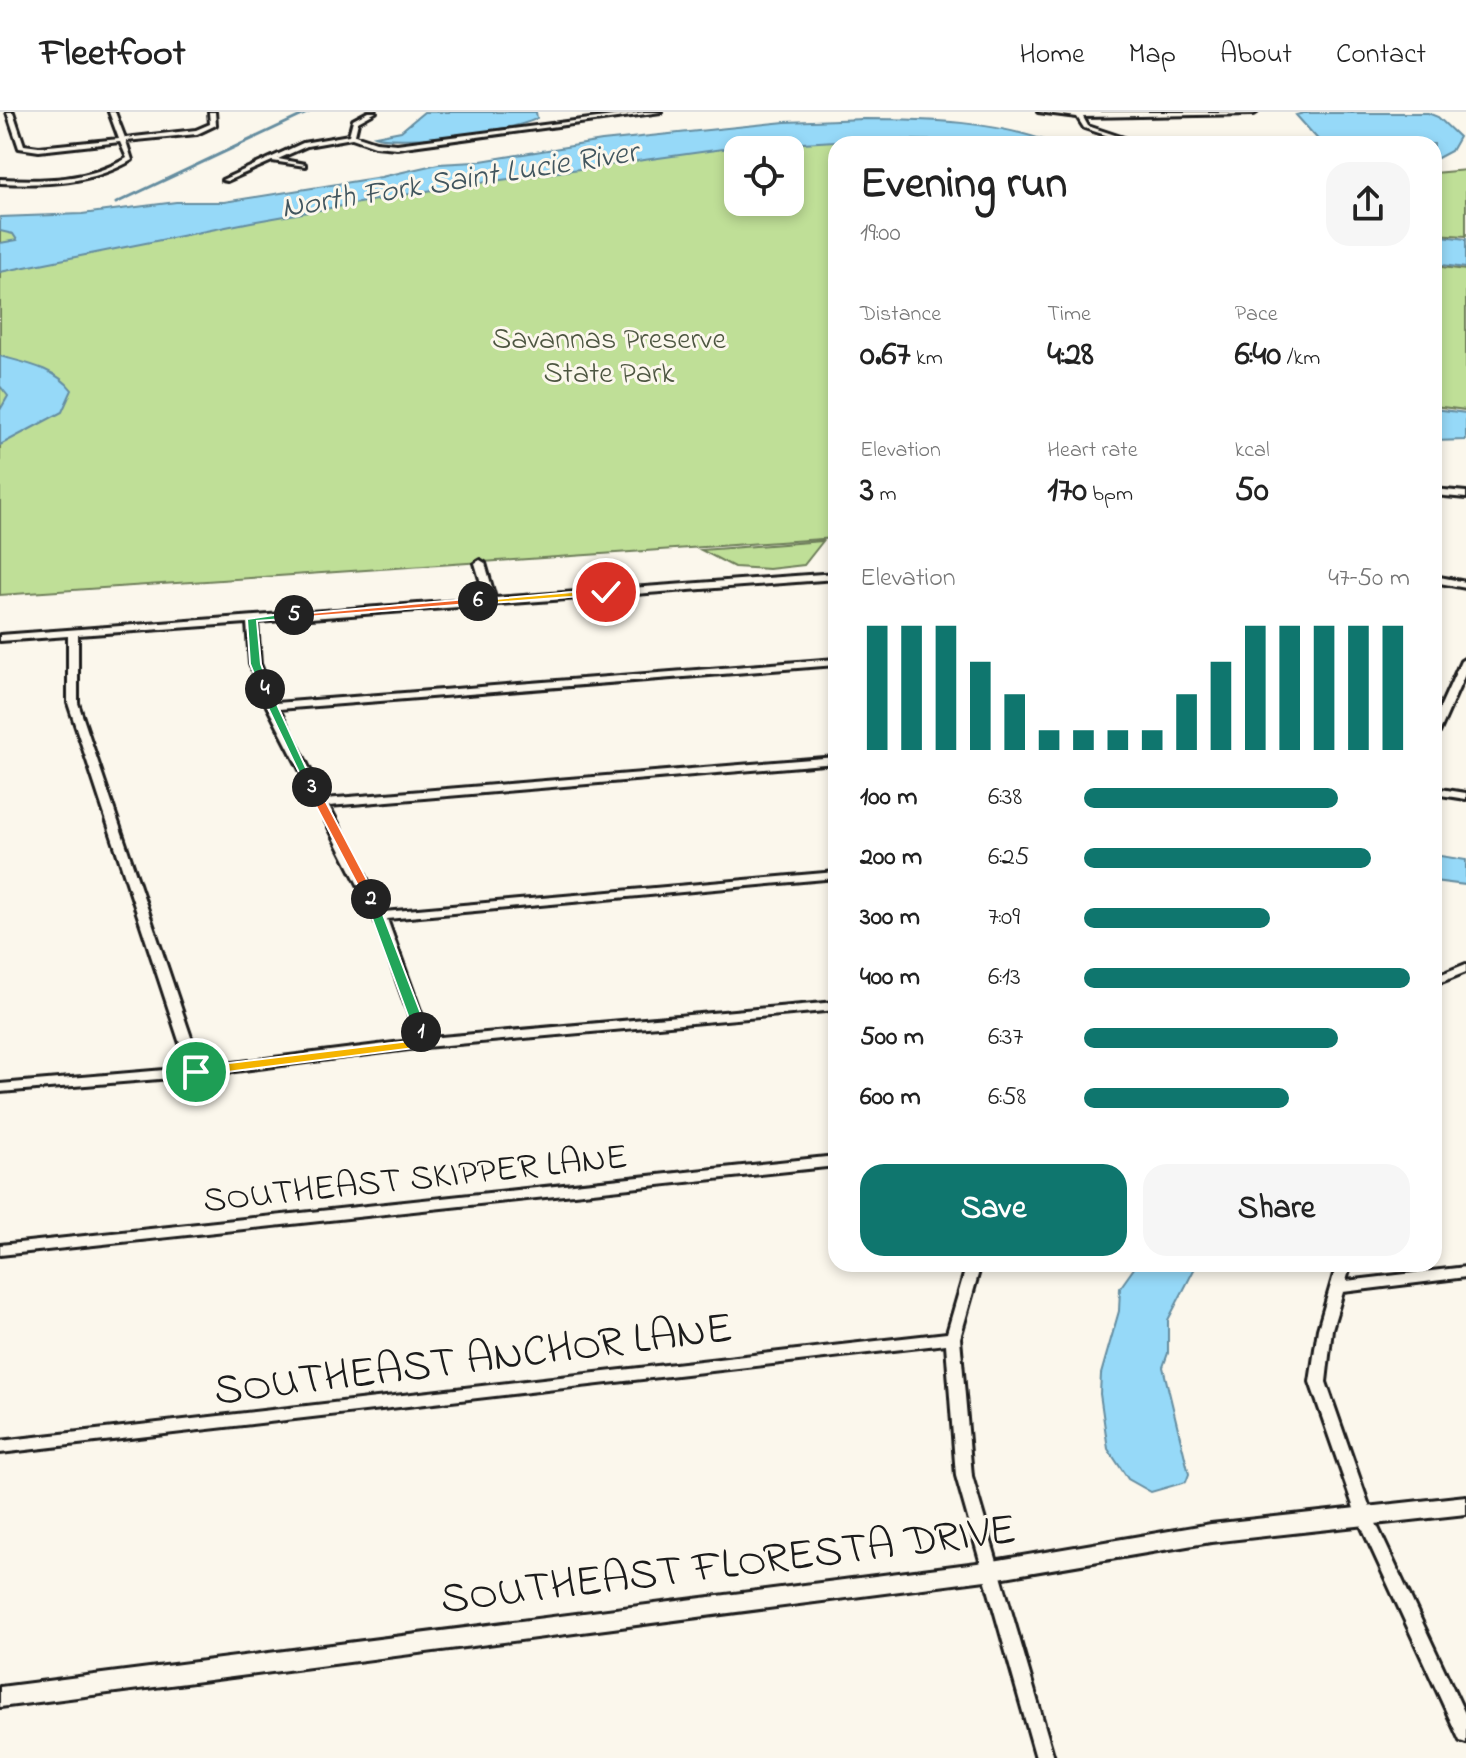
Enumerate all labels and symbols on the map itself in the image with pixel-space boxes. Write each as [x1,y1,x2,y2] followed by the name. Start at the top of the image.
[278,129,645,233] water label: North Fork Saint Lucie River
[492,319,727,397] park label: Savannas Preserve State Park
[572,558,640,626] pin
[458,581,498,621] pin: 6
[274,595,314,635] pin: 5
[245,669,285,709] pin: 4
[292,767,332,807] pin: 3
[351,879,391,919] pin: 2
[401,1012,441,1052] pin: 1
[162,1038,230,1106] pin
[201,1132,630,1229] street label: SOUTHEAST SKIPPER LANE
[211,1297,736,1425] street label: SOUTHEAST ANCHOR LANE
[437,1499,1020,1633] street label: SOUTHEAST FLORESTA DRIVE

